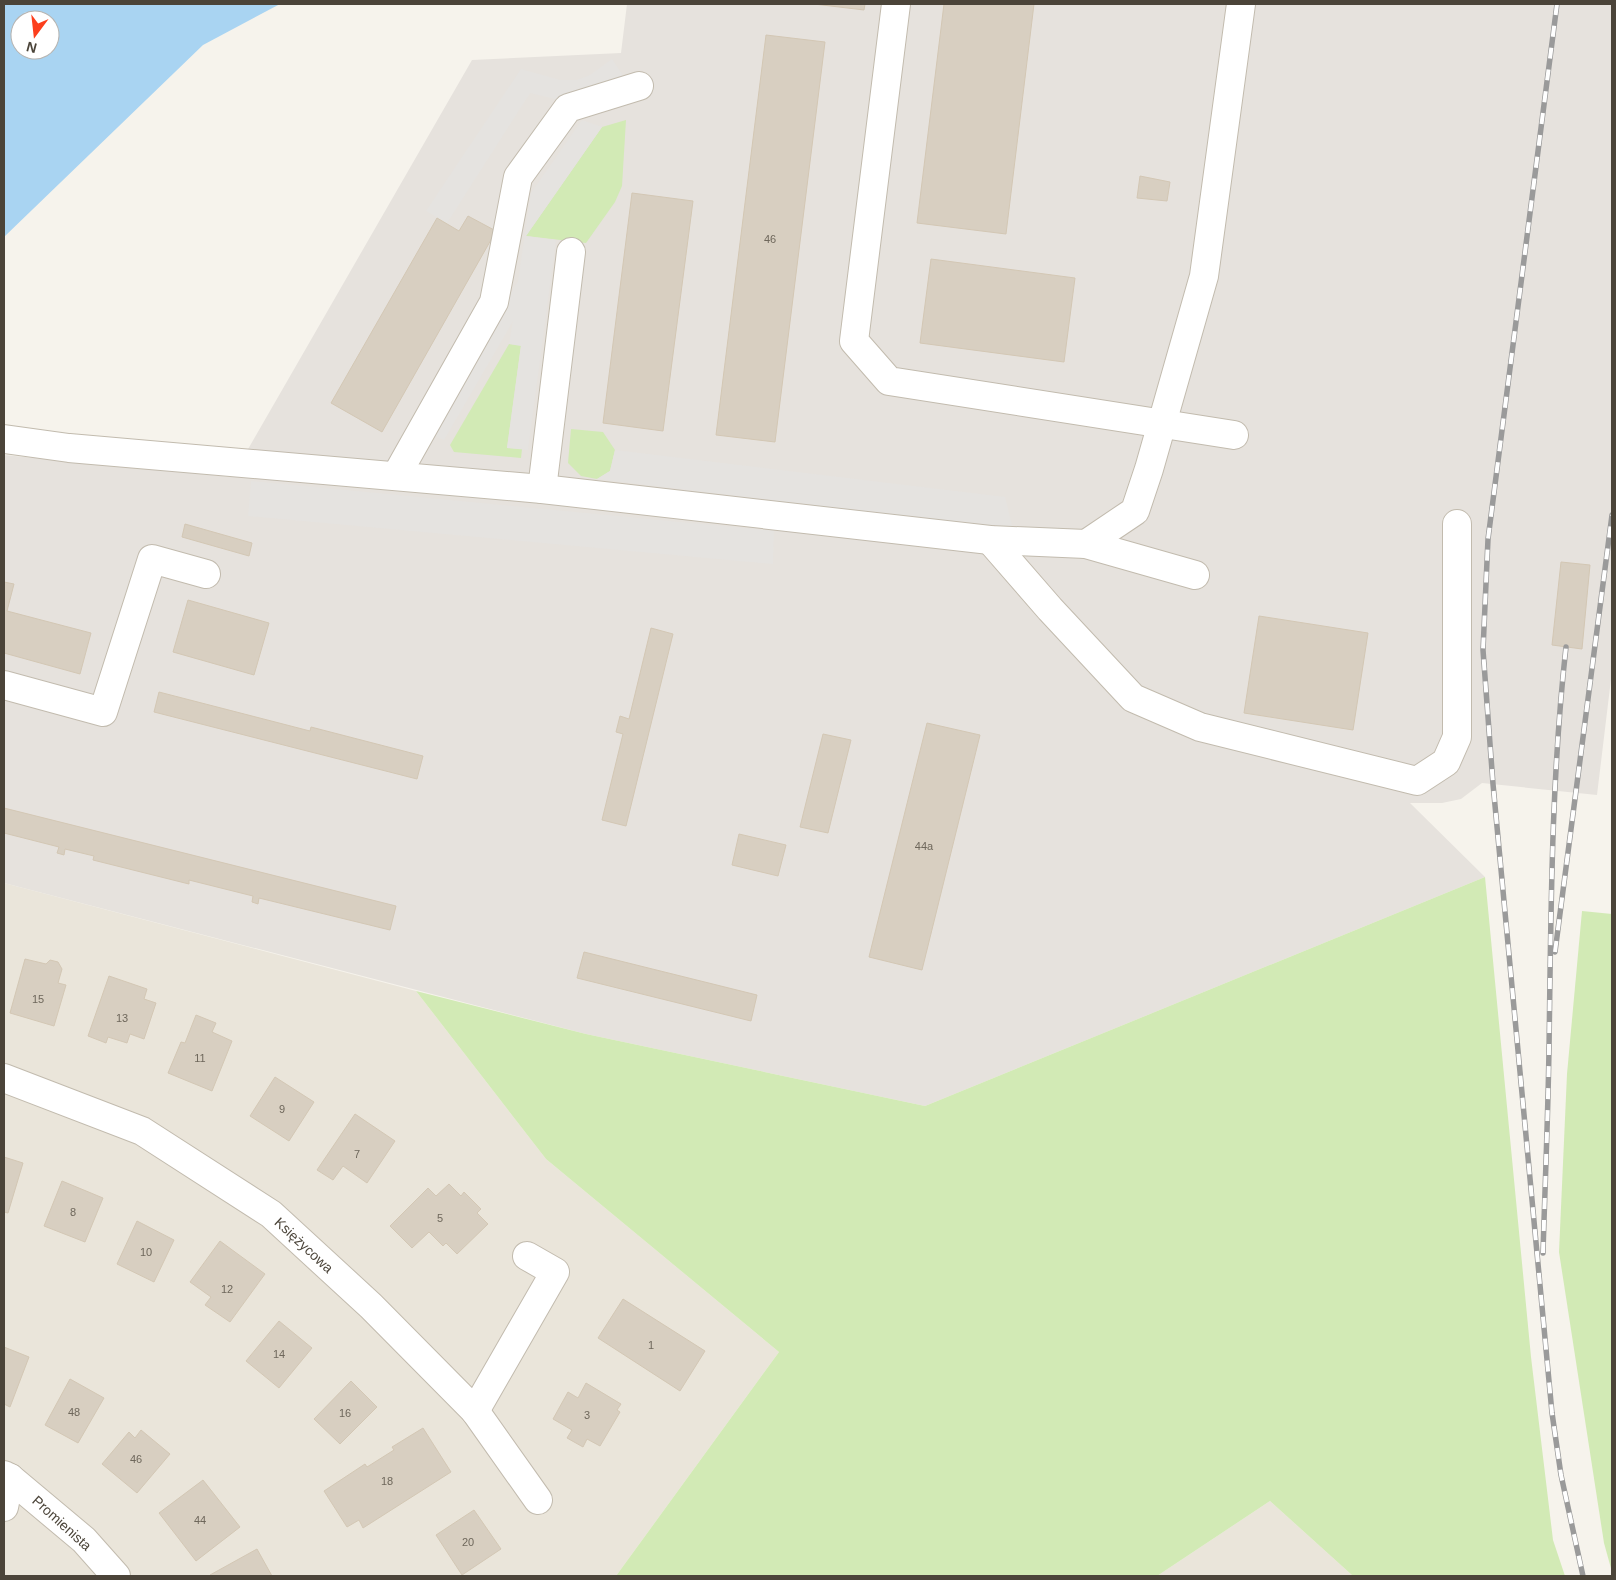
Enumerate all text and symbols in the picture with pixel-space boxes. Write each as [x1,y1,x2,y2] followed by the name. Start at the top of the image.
[10,10,60,60] north arrow
[25,39,39,57] text: N
[764,233,776,245] house number: 46
[915,840,934,852] house number: 44a
[32,993,44,1005] house number: 15
[116,1012,128,1024] house number: 13
[194,1052,206,1064] house number: 11
[279,1103,285,1115] house number: 9
[354,1148,360,1160] house number: 7
[70,1206,76,1218] house number: 8
[437,1212,443,1224] house number: 5
[272,1214,337,1276] street label: Księżycowa
[140,1246,152,1258] house number: 10
[221,1283,233,1295] house number: 12
[648,1339,654,1351] house number: 1
[273,1348,285,1360] house number: 14
[68,1406,80,1418] house number: 48
[339,1407,351,1419] house number: 16
[584,1409,590,1421] house number: 3
[130,1453,142,1465] house number: 46
[381,1475,393,1487] house number: 18
[29,1492,95,1554] street label: Promienista
[194,1514,206,1526] house number: 44
[462,1536,474,1548] house number: 20

